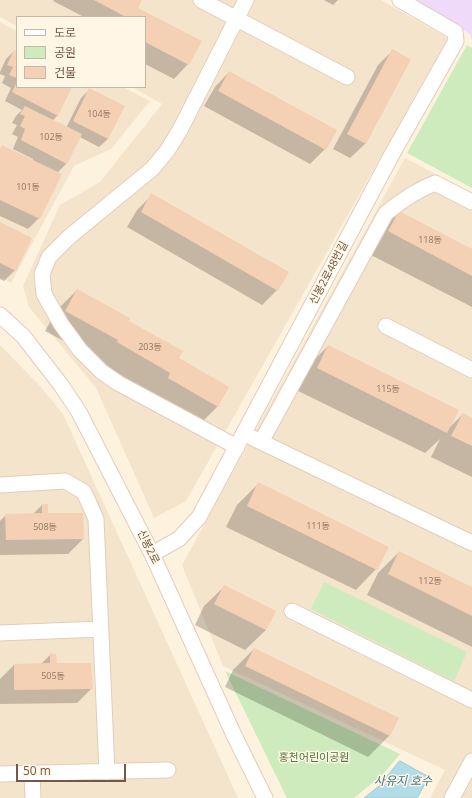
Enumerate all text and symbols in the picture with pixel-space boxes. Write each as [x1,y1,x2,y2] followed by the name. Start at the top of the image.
[16,16,146,88] legend
[54,24,76,41] text: 도로
[54,44,76,61] text: 공원
[54,64,76,81] text: 건물
[87,109,111,119] house number: 104동
[39,132,63,142] house number: 102동
[16,182,40,192] house number: 101동
[418,235,442,245] house number: 118동
[307,239,351,307] street label: 신봉2로48번길
[138,342,162,352] house number: 203동
[376,384,400,394] house number: 115동
[306,521,330,531] house number: 111동
[33,522,57,532] house number: 508동
[134,528,162,566] street label: 신봉2로
[418,576,442,586] house number: 112동
[41,671,65,681] house number: 505동
[279,751,349,765] park label: 홍천어린이공원
[18,756,128,782] scale bar
[23,762,51,779] text: 50 m
[374,775,432,789] water label: 사유지 호수

